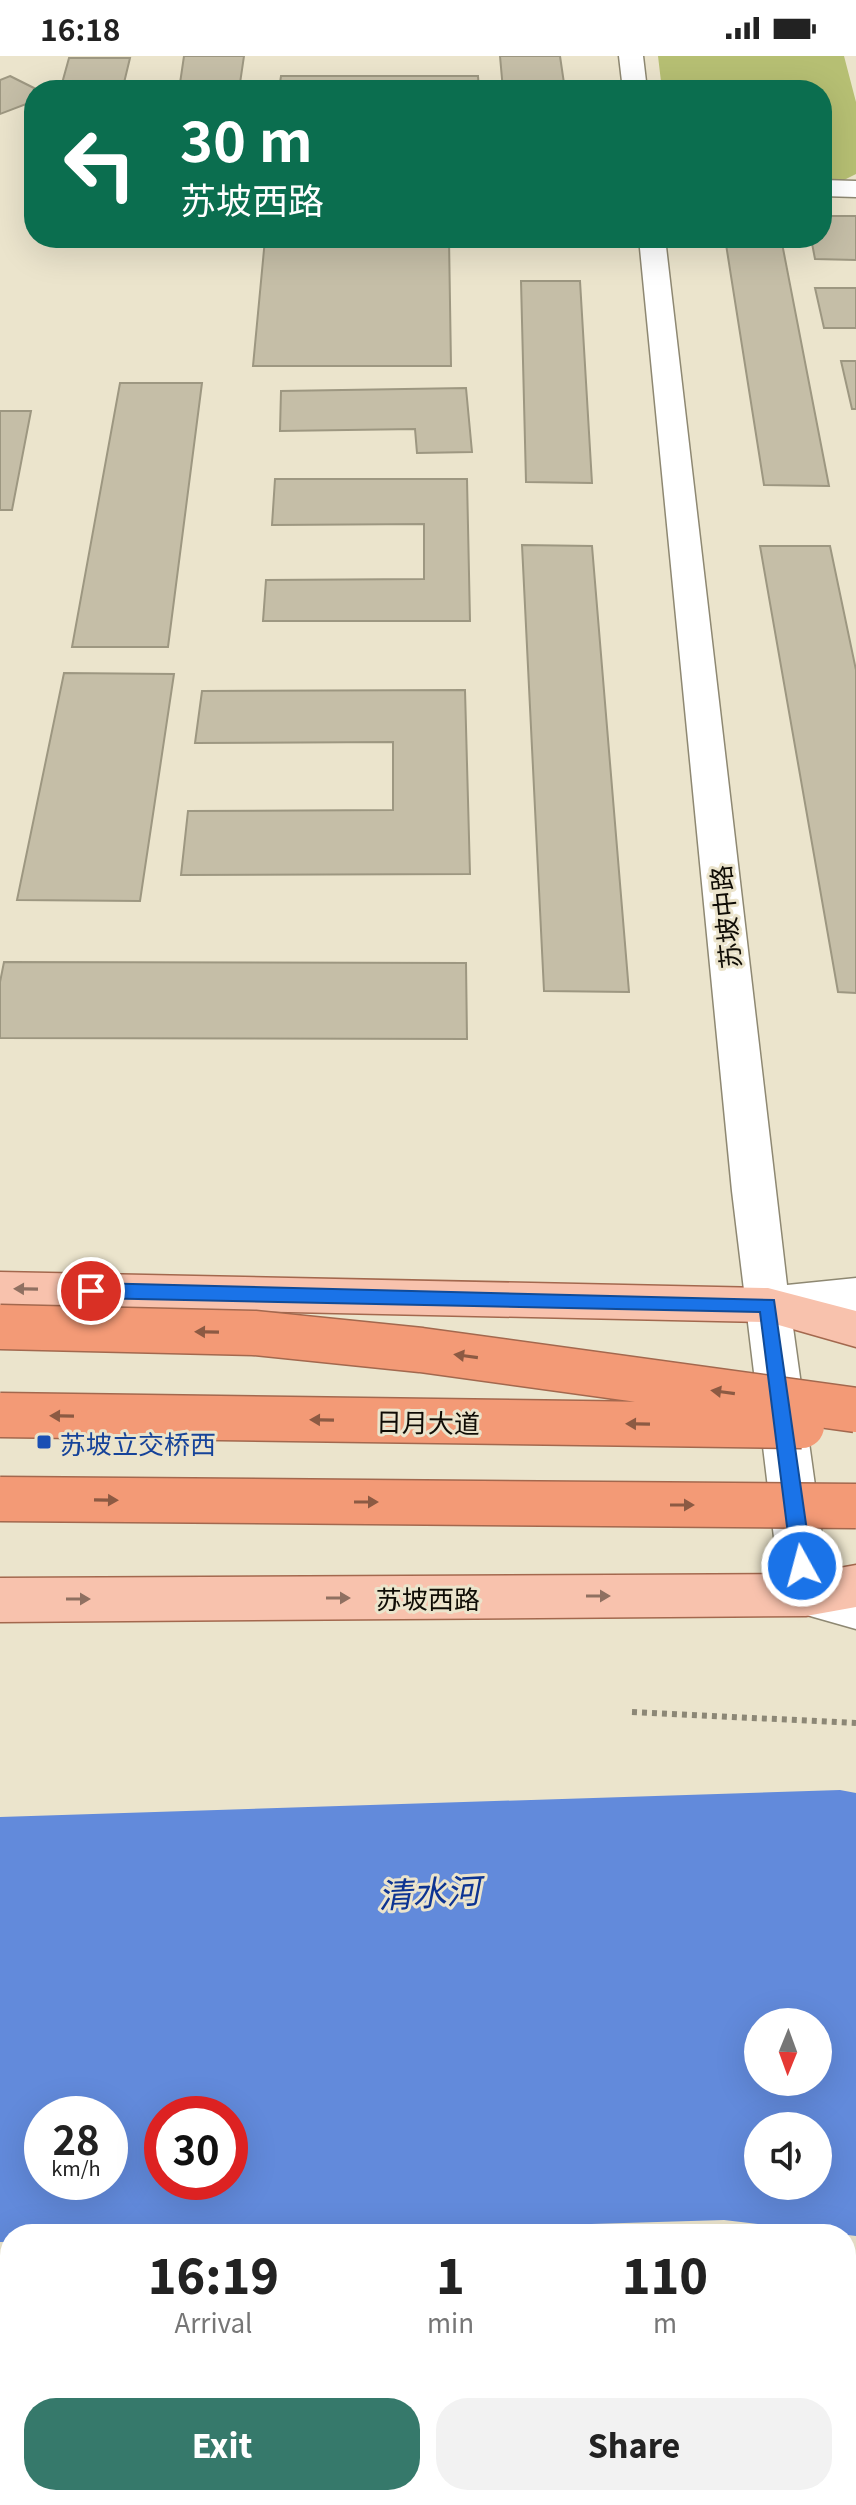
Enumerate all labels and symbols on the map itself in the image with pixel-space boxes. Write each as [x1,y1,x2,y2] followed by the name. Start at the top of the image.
[700,863,748,971] street label: 苏坡中路
[57,1257,125,1325] pin
[13,1283,38,1295] one-way arrow
[194,1325,219,1338] one-way arrow
[453,1349,478,1362] one-way arrow
[710,1385,735,1398] one-way arrow
[376,1402,480,1440] street label: 日月大道
[49,1410,74,1422] one-way arrow
[309,1413,334,1426] one-way arrow
[625,1418,650,1430] one-way arrow
[60,1424,216,1461] place label: 苏坡立交桥西
[35,1433,53,1451] marker: 苏坡立交桥西
[94,1494,119,1506] one-way arrow
[354,1496,379,1508] one-way arrow
[670,1499,695,1511] one-way arrow
[760,1524,844,1608] position arrow
[376,1579,480,1616] street label: 苏坡西路
[586,1590,611,1602] one-way arrow
[326,1592,351,1604] one-way arrow
[66,1593,91,1605] one-way arrow
[377,1864,487,1918] water label: 清水河
[744,2008,832,2096] north arrow
[144,2096,248,2200] speed limit sign: 30

